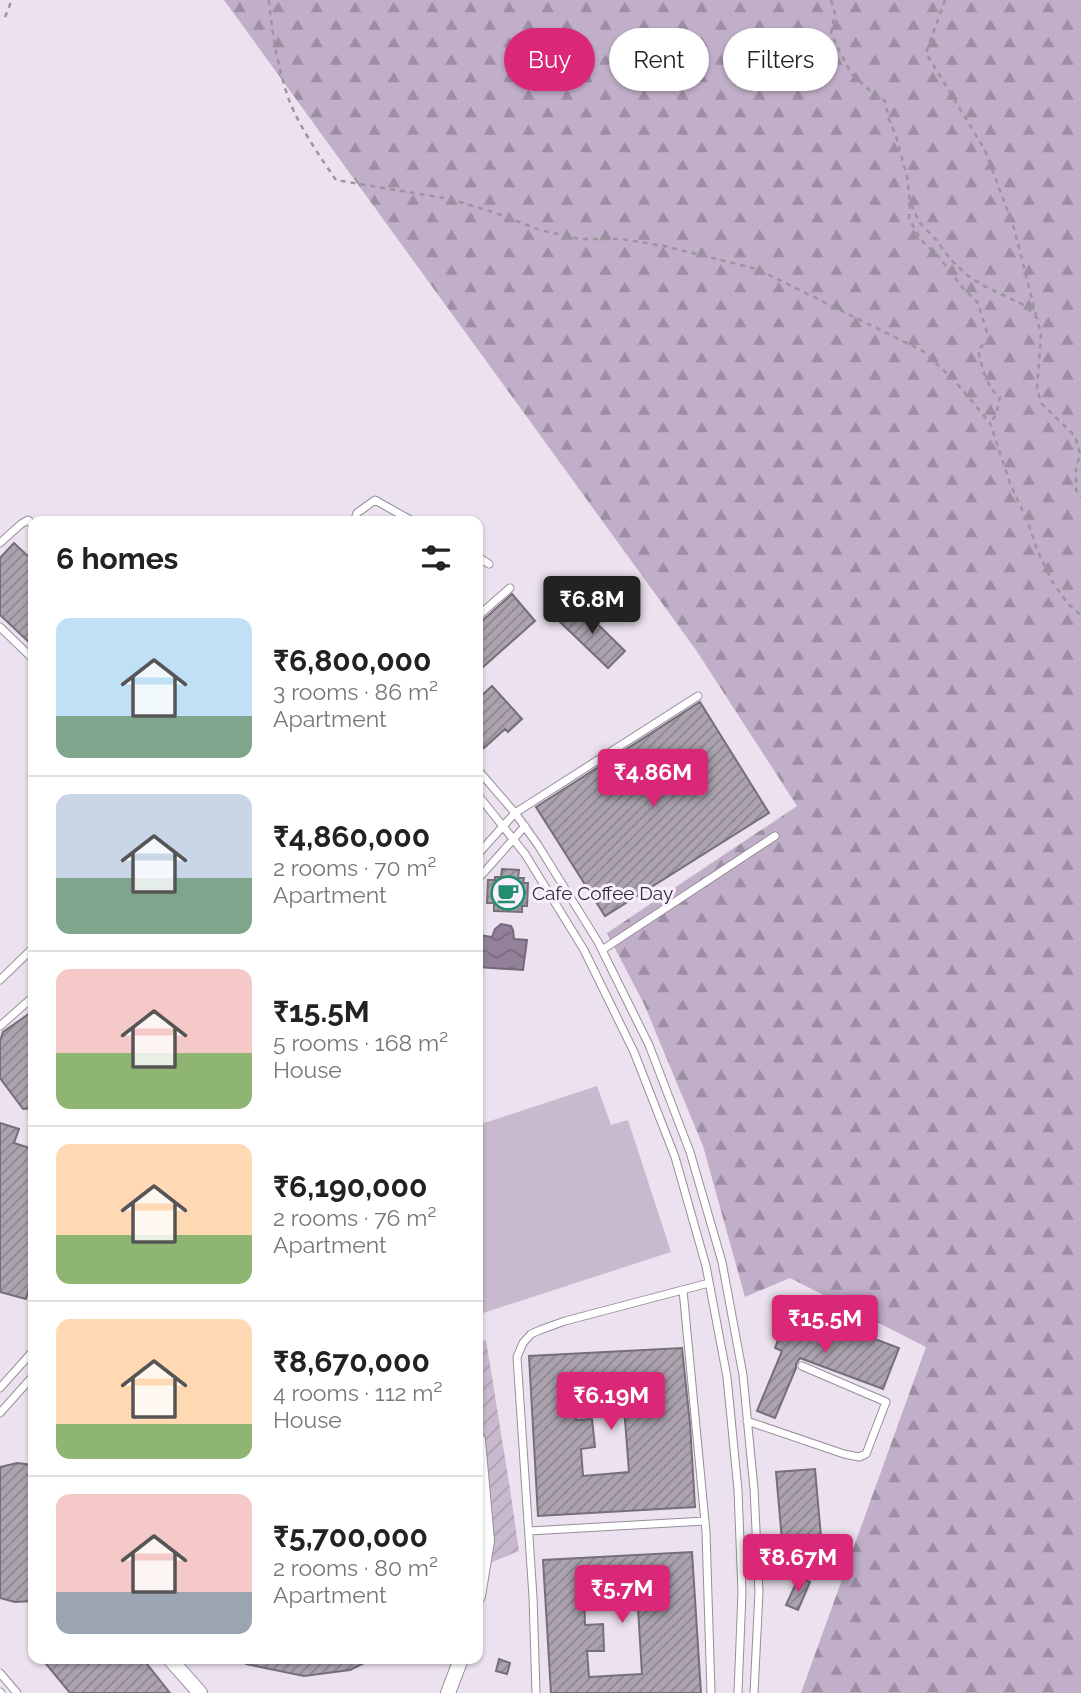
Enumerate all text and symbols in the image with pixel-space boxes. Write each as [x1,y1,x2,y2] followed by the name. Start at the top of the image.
[504,28,595,91] chip: Buy
[609,28,709,91] chip: Rent
[723,28,838,91] chip: Filters
[417,539,455,577] icon: filters
[56,541,178,576] text: 6 homes
[543,576,641,636] pin: ₹6.8M
[559,585,625,612] text: ₹6.8M
[273,643,431,678] text: ₹6,800,000
[112,646,196,730] icon: home
[273,678,438,705] text: 3 rooms · 86 m²
[273,705,387,732] text: Apartment
[596,750,710,809] pin: ₹4.86M
[614,758,692,785] text: ₹4.86M
[273,819,430,854] text: ₹4,860,000
[112,822,196,906] icon: home
[273,854,436,881] text: 2 rooms · 70 m²
[489,874,527,912] cafe icon: Cafe Coffee Day
[273,881,387,908] text: Apartment
[532,882,673,904] place label: Cafe Coffee Day
[273,994,370,1029] text: ₹15.5M
[112,997,196,1081] icon: home
[273,1029,448,1056] text: 5 rooms · 168 m²
[273,1056,342,1083] text: House
[273,1169,427,1204] text: ₹6,190,000
[112,1172,196,1256] icon: home
[273,1204,436,1231] text: 2 rooms · 76 m²
[273,1231,387,1258] text: Apartment
[768,1296,882,1355] pin: ₹15.5M
[788,1304,862,1331] text: ₹15.5M
[273,1344,430,1379] text: ₹8,670,000
[112,1347,196,1431] icon: home
[554,1372,668,1432] pin: ₹6.19M
[273,1379,442,1406] text: 4 rooms · 112 m²
[573,1381,649,1408] text: ₹6.19M
[273,1406,342,1433] text: House
[273,1519,428,1554] text: ₹5,700,000
[112,1522,196,1606] icon: home
[741,1534,855,1594] pin: ₹8.67M
[759,1543,837,1570] text: ₹8.67M
[273,1554,438,1581] text: 2 rooms · 80 m²
[573,1566,671,1625] pin: ₹5.7M
[591,1574,653,1601] text: ₹5.7M
[273,1581,387,1608] text: Apartment

